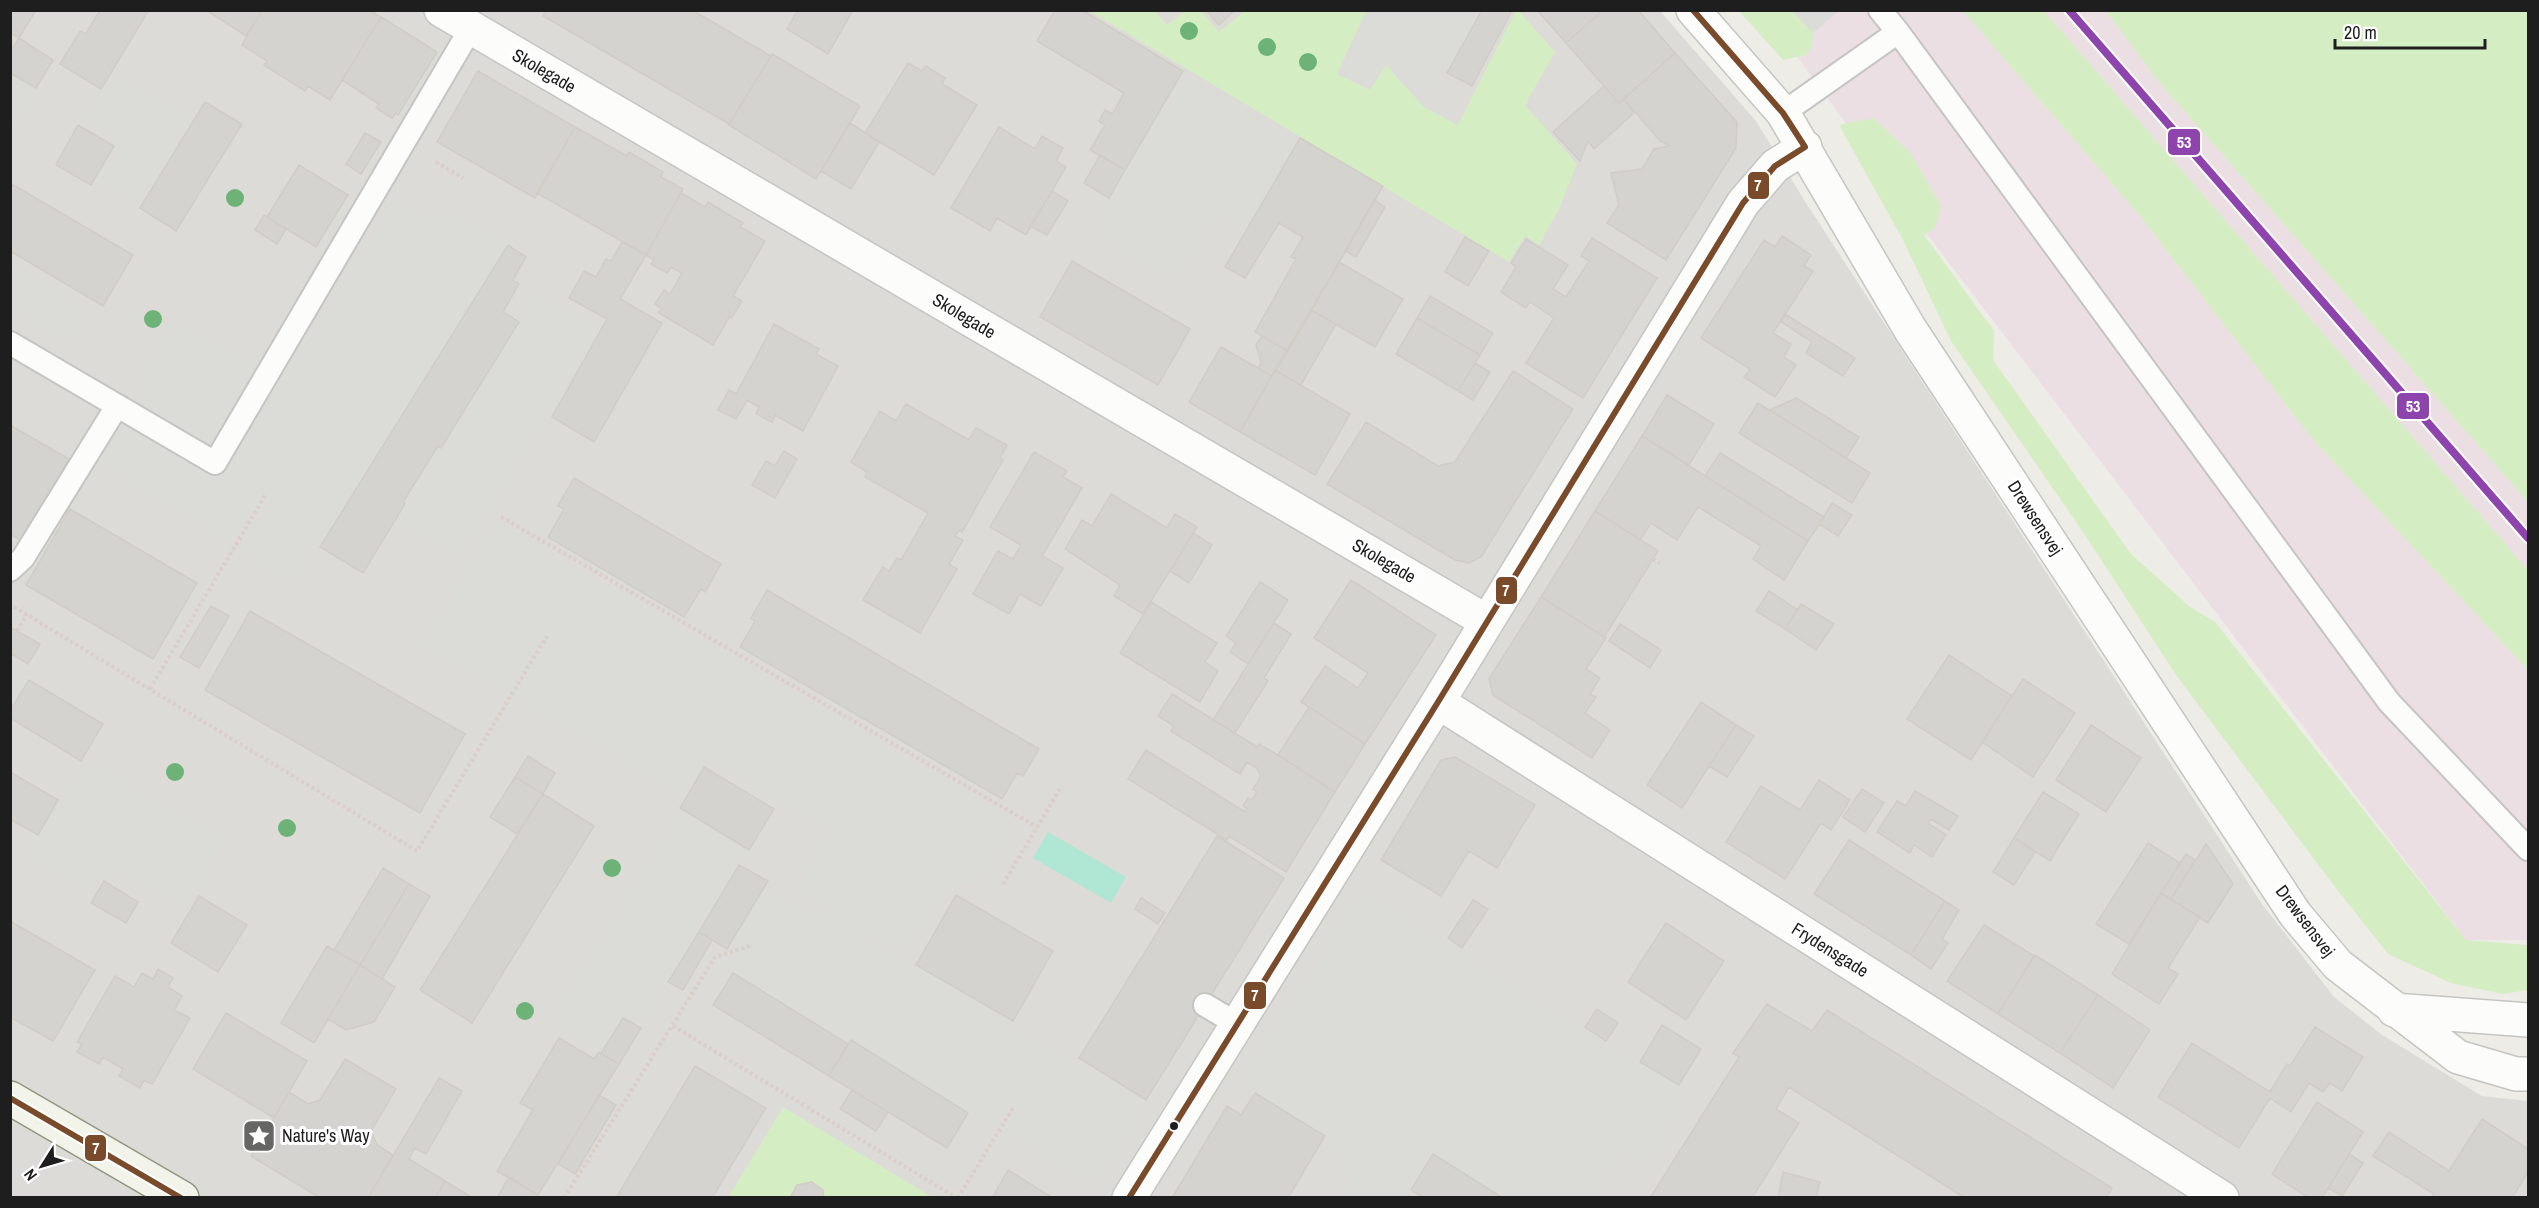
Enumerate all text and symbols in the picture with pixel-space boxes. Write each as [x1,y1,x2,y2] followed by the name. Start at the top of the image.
[2335,12,2485,50] scale bar
[2344,20,2377,45] text: 20 m
[508,42,581,99] street label: Skolegade
[2167,128,2201,156] line badge: 53
[2177,131,2191,153] text: 53
[1747,171,1770,200] line badge: 7
[1754,174,1762,196] text: 7
[928,287,1001,344] street label: Skolegade
[2396,392,2430,420] line badge: 53
[2406,395,2420,417] text: 53
[2002,475,2069,560] street label: Drewsensvej
[1348,532,1421,589] street label: Skolegade
[1495,576,1518,605] line badge: 7
[1502,579,1510,601] text: 7
[2270,879,2341,962] street label: Drewsensvej
[1787,916,1873,983] street label: Frydensgade
[1243,981,1267,1010] line badge: 7
[1251,984,1259,1006] text: 7
[241,1118,277,1154] place icon: Nature's Way
[1168,1120,1180,1132] unlabelled marker
[282,1123,370,1148] place label: Nature's Way
[84,1134,107,1162] line badge: 7
[12,1136,72,1196] north arrow
[92,1137,100,1159] text: 7
[18,1165,42,1185] text: N

